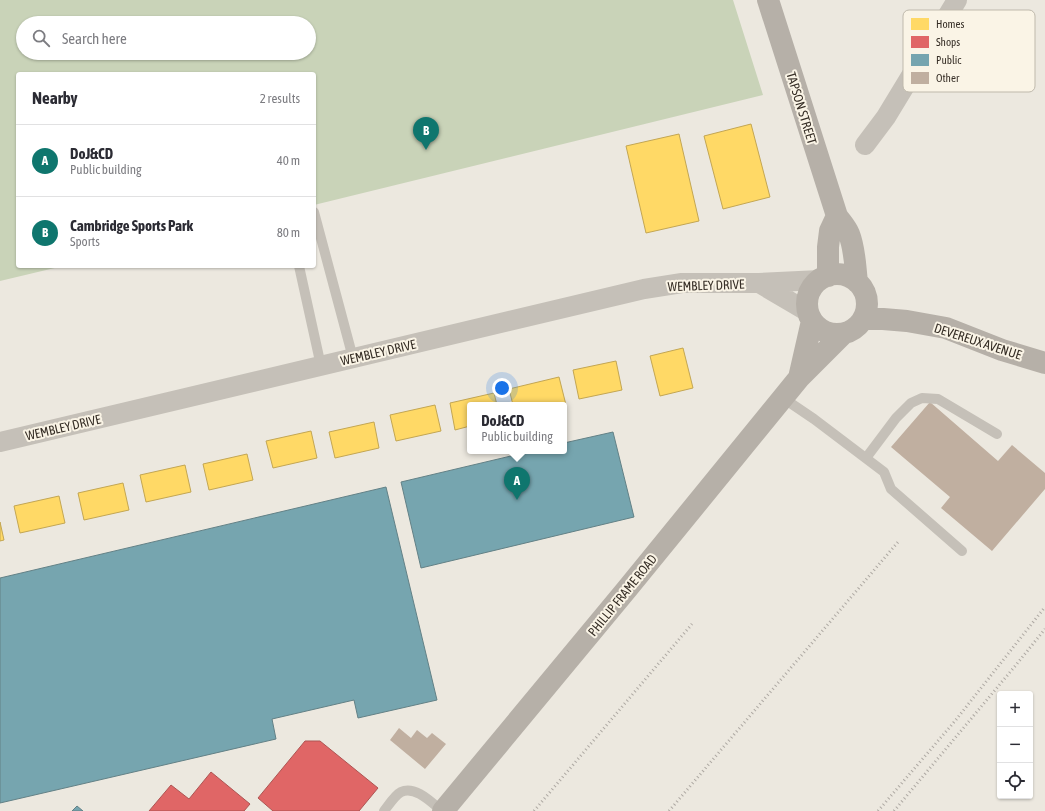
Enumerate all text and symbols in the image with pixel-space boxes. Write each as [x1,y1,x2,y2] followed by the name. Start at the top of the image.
[903,10,1035,92] legend
[16,16,316,60] search box
[936,18,964,30] text: Homes
[30,27,52,49] icon: search
[62,30,127,47] text: Search here
[936,36,960,48] text: Shops
[936,54,962,66] text: Public
[783,70,820,146] street label: TAPSON STREET
[936,72,960,84] text: Other
[32,88,78,108] text: Nearby
[260,91,300,106] text: 2 results
[413,117,439,150] pin: B
[70,145,113,162] text: DoJ&CD
[42,153,48,168] text: A
[277,153,300,168] text: 40 m
[70,162,142,177] text: Public building
[70,217,193,234] text: Cambridge Sports Park
[42,225,48,240] text: B
[277,225,300,240] text: 80 m
[70,234,100,249] text: Sports
[667,277,745,294] street label: WEMBLEY DRIVE
[932,320,1024,363] street label: DEVEREUX AVENUE
[339,336,418,368] street label: WEMBLEY DRIVE
[492,378,512,398] your location
[467,402,567,454] popup
[24,411,103,443] street label: WEMBLEY DRIVE
[481,412,524,429] text: DoJ&CD
[481,429,553,444] text: Public building
[504,467,530,500] pin: A
[585,552,660,639] street label: PHILLIP FRAME ROAD
[997,691,1033,799] map controls
[997,691,1033,727] button: +
[997,727,1033,763] button: −
[997,763,1033,799] button: locate

